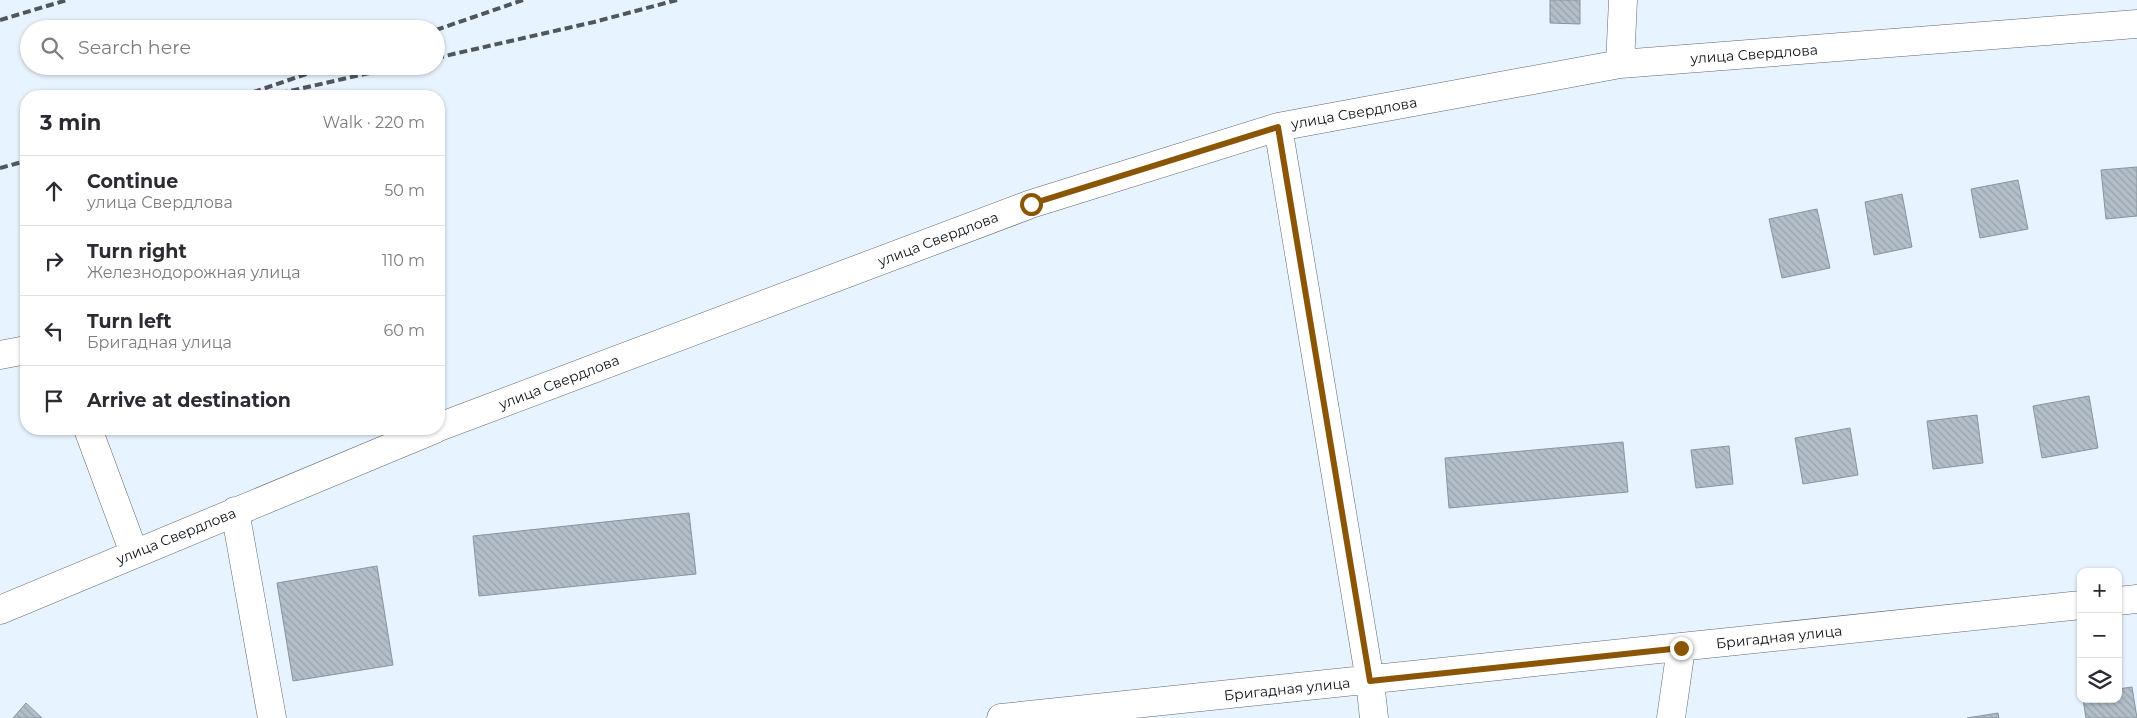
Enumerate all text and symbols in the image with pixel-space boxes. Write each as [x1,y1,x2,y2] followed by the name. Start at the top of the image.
[20,20,445,75] search box
[38,34,66,62] icon: search
[78,36,191,59] text: Search here
[1689,41,1818,68] street label: улица Свердлова
[1289,93,1418,133] street label: улица Свердлова
[40,110,101,135] text: 3 min
[322,113,425,132] text: Walk · 220 m
[87,170,178,193] text: Continue
[40,177,68,205] icon: ahead
[384,181,425,200] text: 50 m
[87,193,233,212] text: улица Свердлова
[1020,193,1043,216] route start
[874,208,1001,271] street label: улица Свердлова
[87,240,187,263] text: Turn right
[40,247,68,275] icon: right
[382,251,425,270] text: 110 m
[87,263,301,282] text: Железнодорожная улица
[87,310,172,333] text: Turn left
[40,317,68,345] icon: left
[383,321,425,340] text: 60 m
[87,333,232,352] text: Бригадная улица
[495,351,622,414] street label: улица Свердлова
[40,387,68,415] icon: arrive
[87,389,291,412] text: Arrive at destination
[113,504,239,569] street label: улица Свердлова
[2077,568,2122,703] map controls
[2077,568,2122,613] button: +
[2077,613,2122,658] button: −
[1715,621,1843,653] street label: Бригадная улица
[1670,637,1693,660] route end
[2077,658,2122,703] button: layers
[1223,673,1351,705] street label: Бригадная улица

